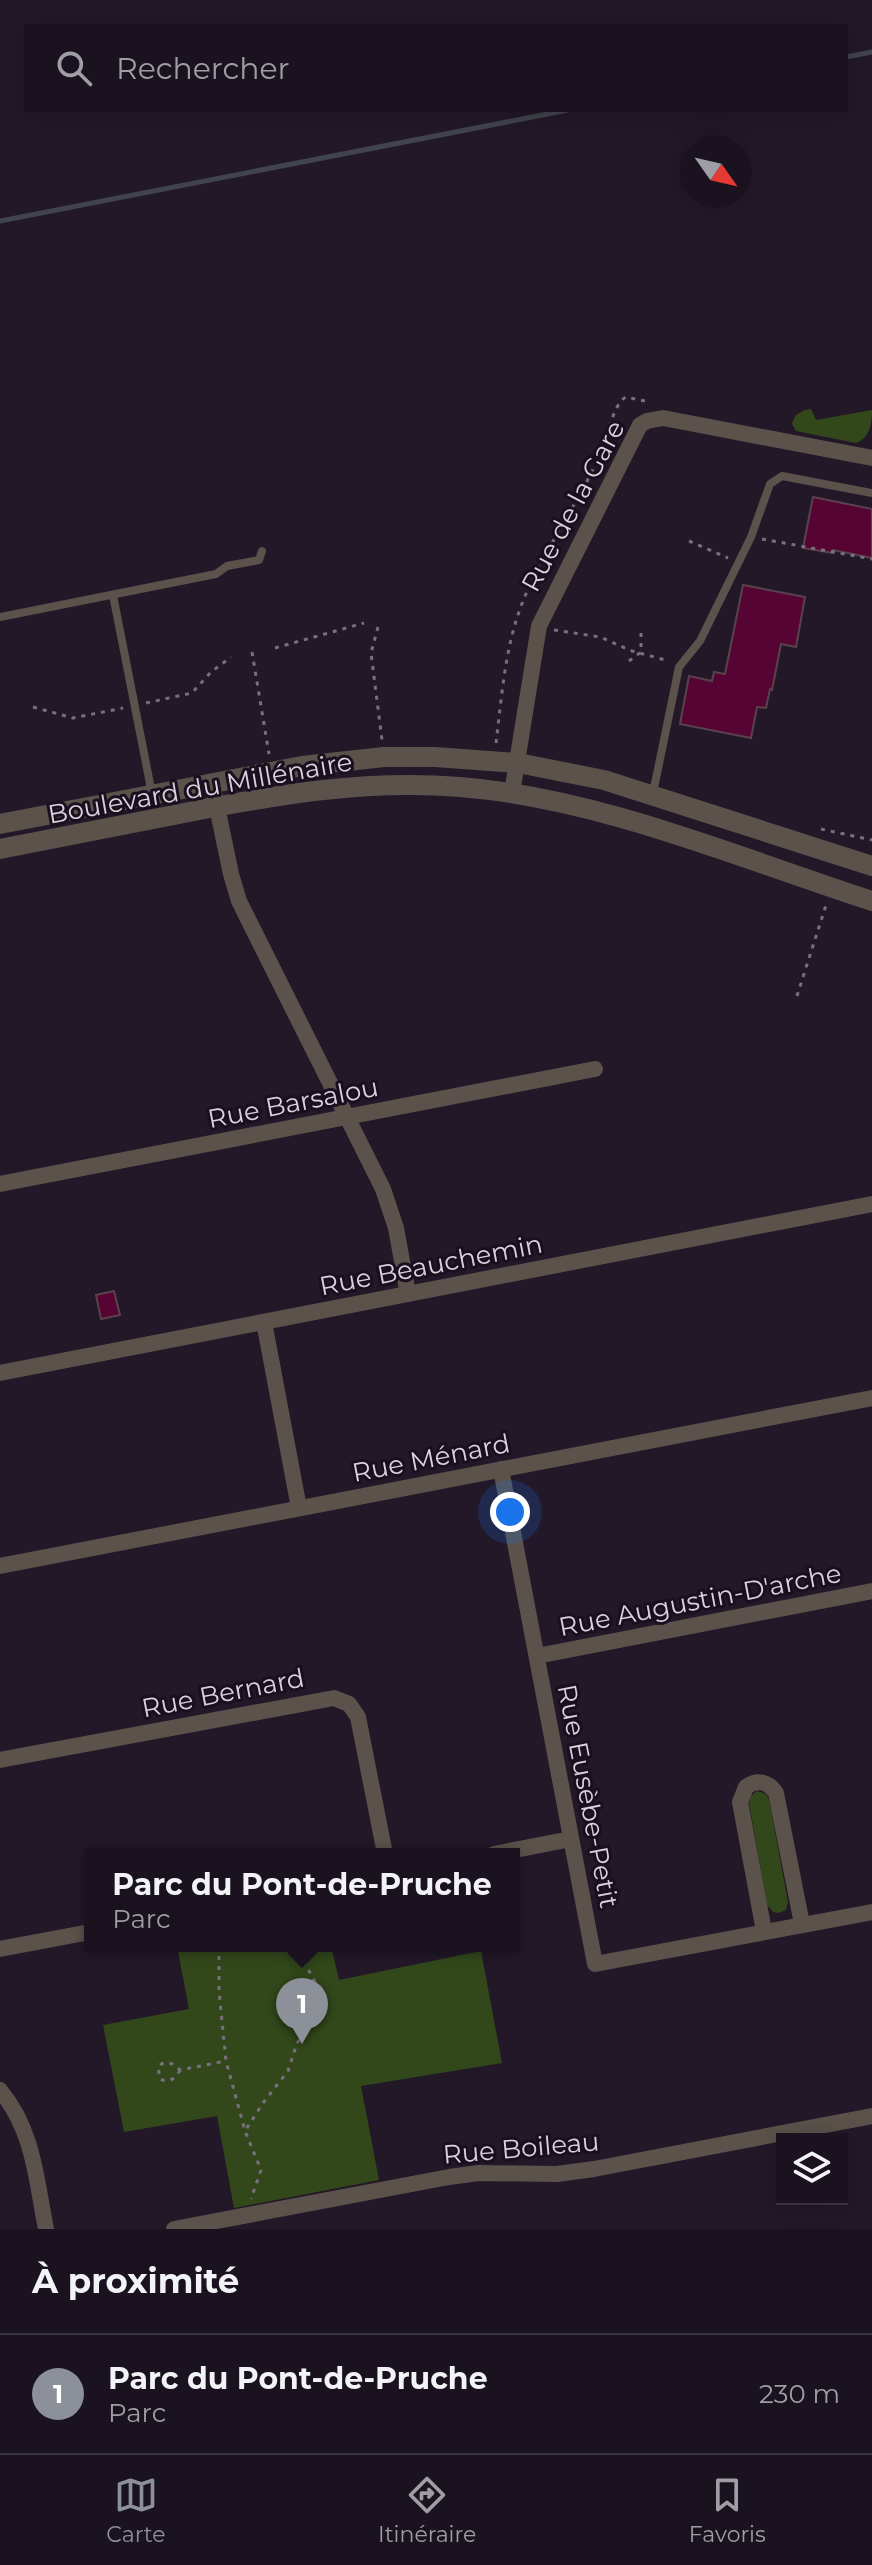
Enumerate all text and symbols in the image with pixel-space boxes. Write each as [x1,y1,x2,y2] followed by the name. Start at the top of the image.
[24,24,848,112] search box
[52,46,96,90] icon: search
[116,50,290,87] text: Rechercher
[680,136,752,208] north arrow
[514,415,632,597] street label: Rue de la Gare
[45,745,355,831] street label: Boulevard du Millénaire
[205,1071,381,1135] street label: Rue Barsalou
[317,1228,545,1302] street label: Rue Beauchemin
[349,1427,513,1489] street label: Rue Ménard
[490,1492,530,1532] your location
[556,1557,844,1643] street label: Rue Augustin-D'arche
[139,1662,307,1724] street label: Rue Bernard
[551,1681,625,1911] street label: Rue Eusèbe-Petit
[84,1848,520,1952] popup
[112,1866,492,1903] text: Parc du Pont-de-Pruche
[112,1903,171,1935] text: Parc
[276,1978,328,2044] pin: 1
[441,2125,601,2171] street label: Rue Boileau
[776,2133,848,2205] map controls
[776,2133,848,2205] button: layers
[32,2260,239,2302] text: À proximité
[108,2360,488,2397] text: Parc du Pont-de-Pruche
[53,2378,63,2410] text: 1
[759,2378,840,2410] text: 230 m
[108,2397,166,2429] text: Parc
[106,2473,166,2548] tab: Carte
[378,2473,476,2548] tab: Itinéraire
[689,2473,766,2548] tab: Favoris

